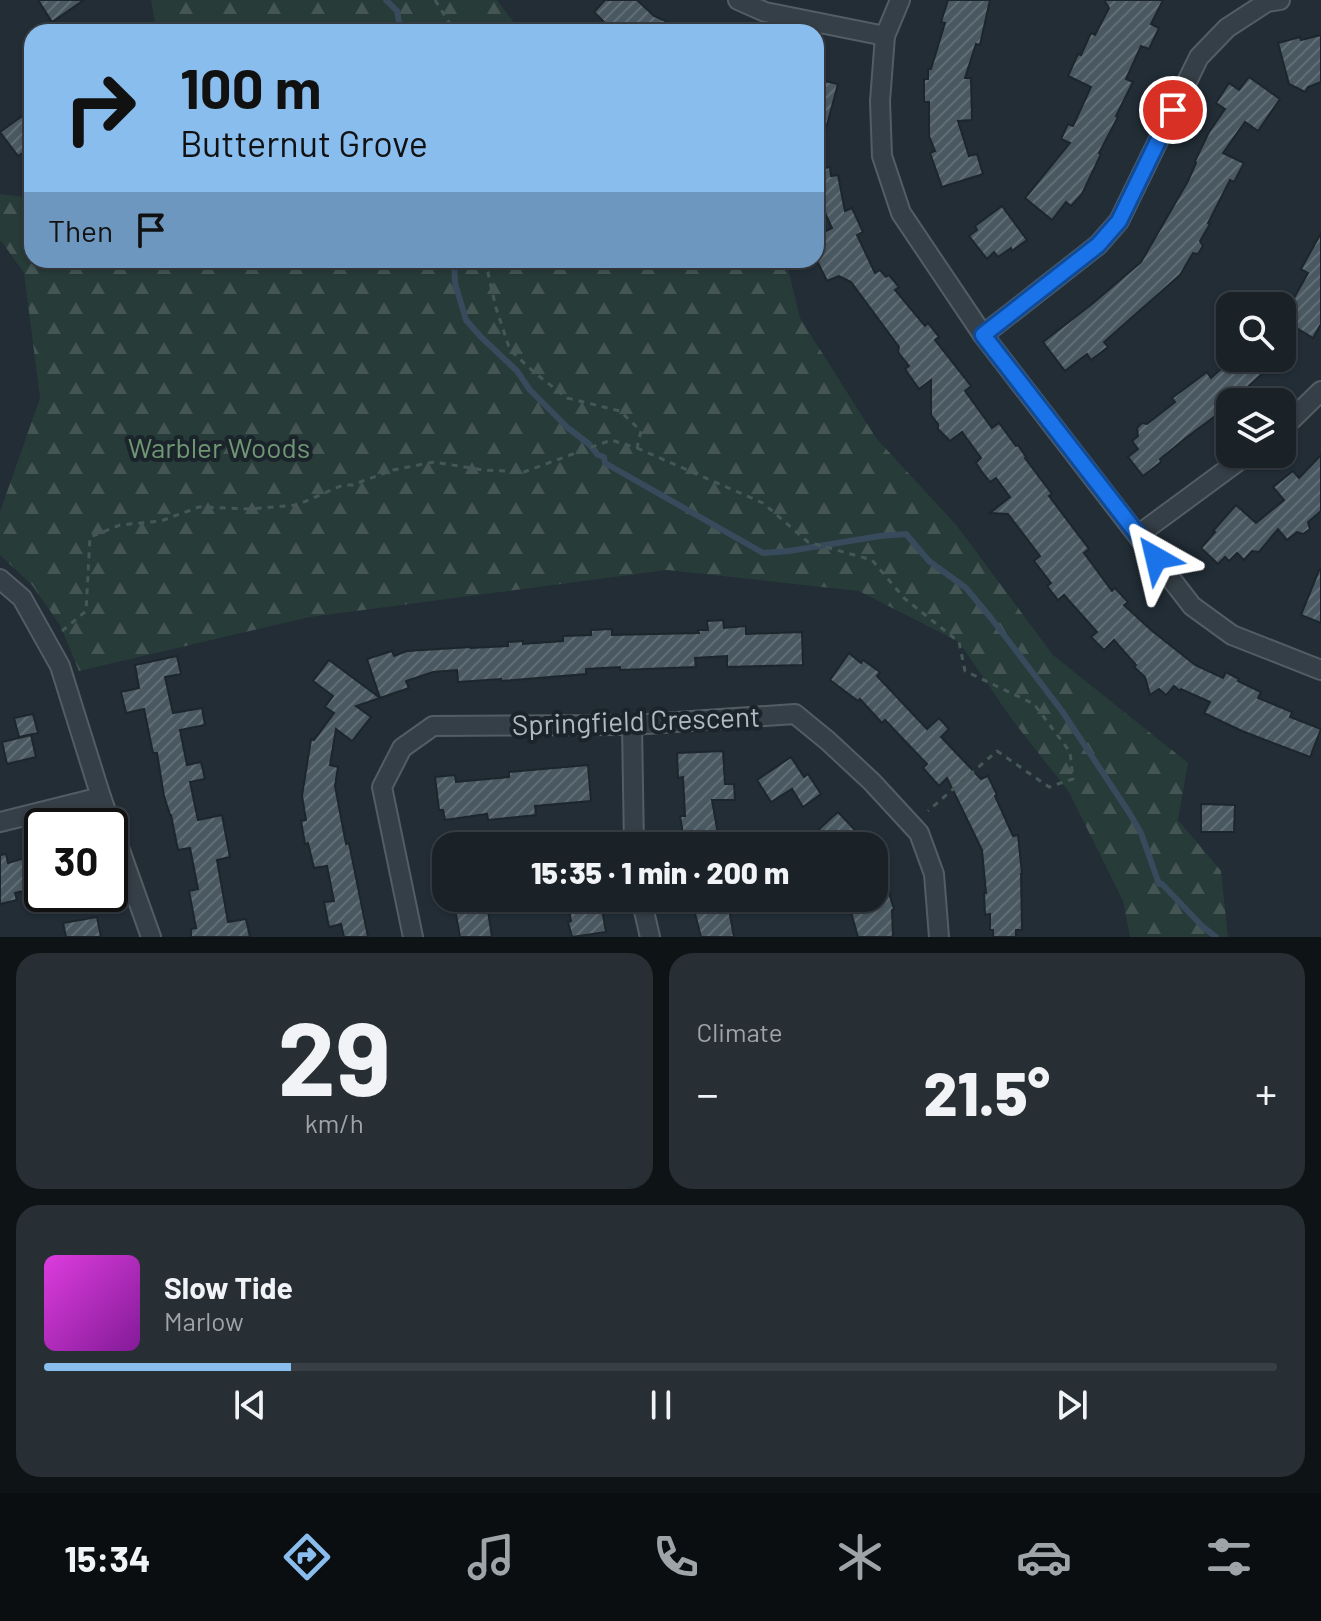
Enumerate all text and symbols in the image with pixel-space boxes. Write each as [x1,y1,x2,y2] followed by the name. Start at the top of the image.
[180,53,322,120] text: 100 m
[48,56,152,160] icon: right
[1139,76,1207,144] pin
[1151,88,1195,132] icon: arrive
[180,121,428,164] text: Butternut Grove
[129,208,173,252] icon: arrive
[48,212,113,248] text: Then
[1216,292,1296,468] map controls
[1216,292,1296,372] button: search
[1216,388,1296,468] button: layers
[128,430,310,464] park label: Warbler Woods
[1114,516,1198,600] position arrow
[511,699,761,741] street label: Springfield Crescent
[24,808,128,912] speed limit sign: 30
[531,854,789,890] text: 15:35 · 1 min · 200 m
[278,992,391,1117] text: 29
[697,1016,783,1047] text: Climate
[924,1056,1050,1128] text: 21.5°
[697,1066,719,1119] text: −
[1255,1066,1277,1119] text: +
[305,1107,364,1138] text: km/h
[164,1269,293,1305] text: Slow Tide
[164,1305,244,1336] text: Marlow
[228,1383,272,1427] icon: previous
[639,1383,683,1427] icon: pause
[1050,1383,1094,1427] icon: next
[279,1529,335,1585] icon: directions
[463,1529,519,1585] icon: music
[648,1529,704,1585] icon: phone
[832,1529,888,1585] icon: climate
[1016,1529,1072,1585] icon: car
[1201,1529,1257,1585] icon: filters
[64,1536,151,1579] text: 15:34

